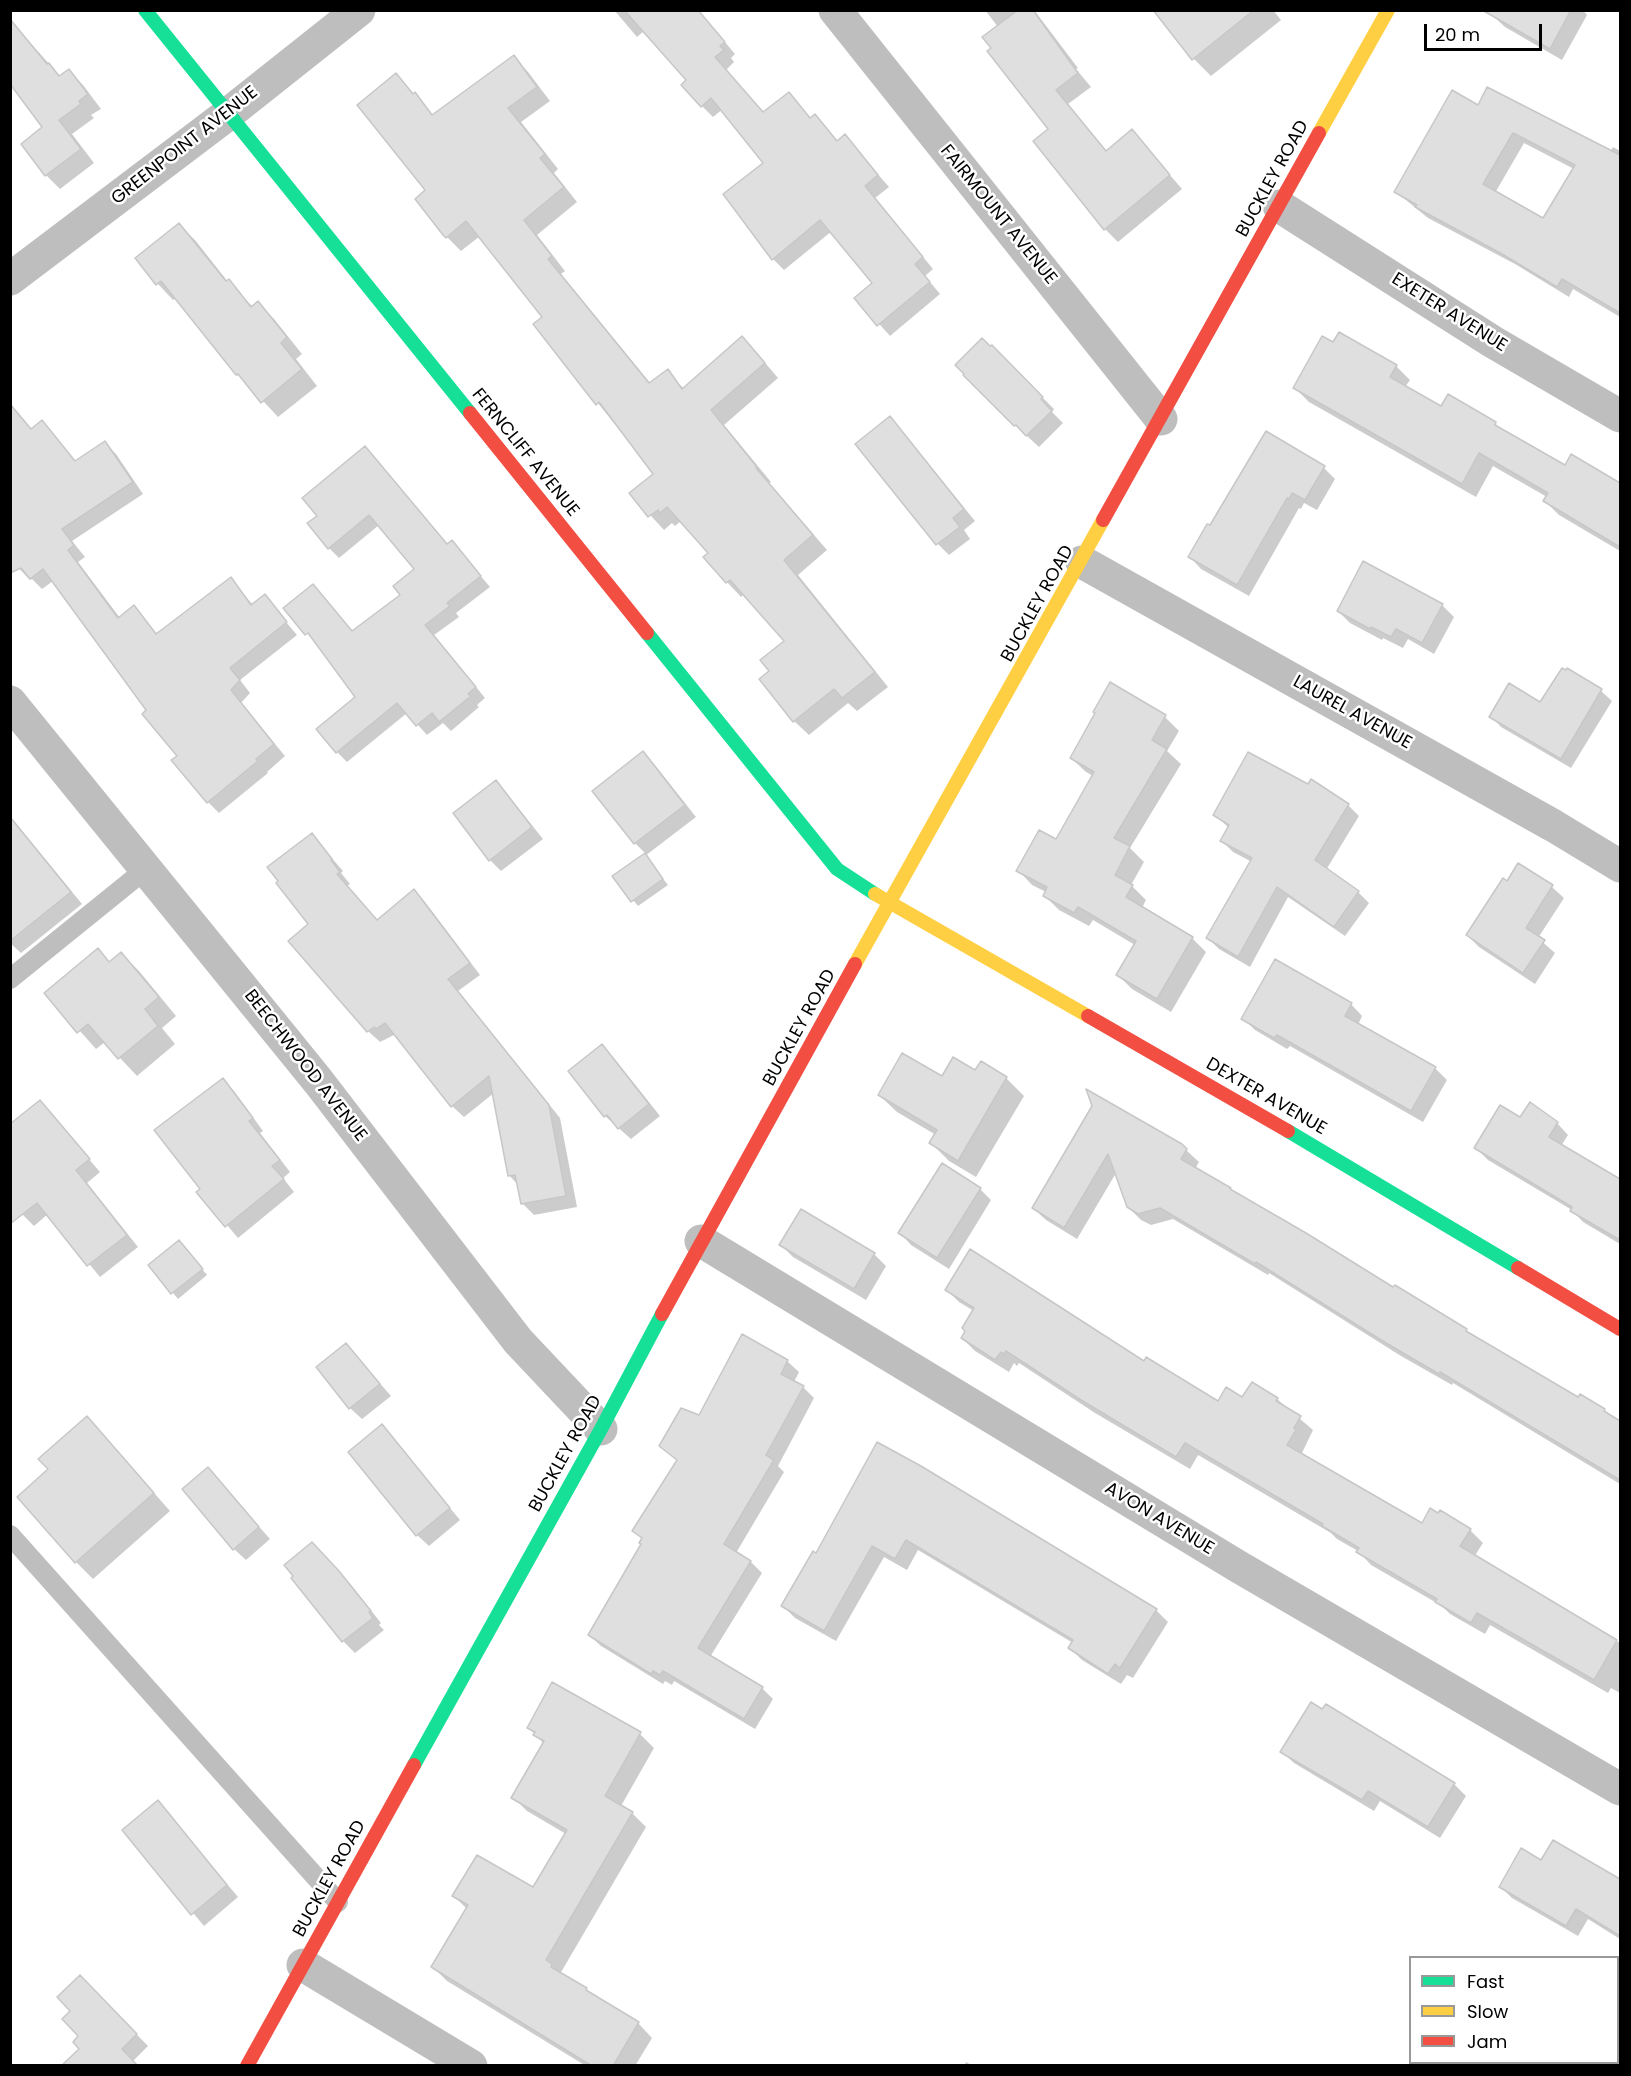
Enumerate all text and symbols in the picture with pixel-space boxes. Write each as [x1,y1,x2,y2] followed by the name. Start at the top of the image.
[1427,12,1546,50] scale bar
[1435,22,1480,47] text: 20 m
[107,82,263,210] street label: GREENPOINT AVENUE
[1232,117,1314,241] street label: BUCKLEY ROAD
[935,141,1061,289] street label: FAIRMOUNT AVENUE
[1387,269,1511,357] street label: EXETER AVENUE
[467,385,583,521] street label: FERNCLIFF AVENUE
[997,542,1079,666] street label: BUCKLEY ROAD
[1289,671,1415,755] street label: LAUREL AVENUE
[759,966,841,1090] street label: BUCKLEY ROAD
[239,986,371,1146] street label: BEECHWOOD AVENUE
[1202,1054,1330,1140] street label: DEXTER AVENUE
[525,1392,607,1516] street label: BUCKLEY ROAD
[1101,1478,1217,1560] street label: AVON AVENUE
[289,1817,371,1941] street label: BUCKLEY ROAD
[1409,1956,1619,2064] legend
[1467,1969,1504,1994] text: Fast
[1467,1999,1508,2024] text: Slow
[1467,2029,1507,2054] text: Jam

